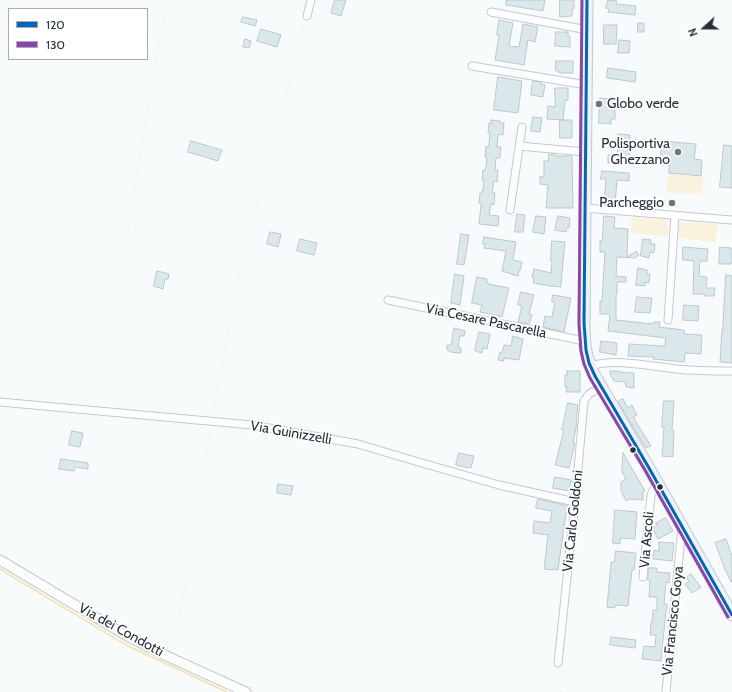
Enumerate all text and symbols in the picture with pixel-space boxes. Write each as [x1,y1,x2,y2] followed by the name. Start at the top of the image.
[8,8,148,60] legend
[684,8,724,48] north arrow
[46,17,65,32] text: 120
[685,26,701,38] text: N
[46,37,65,52] text: 130
[607,96,679,112] place label: Globo verde
[594,99,604,109] marker: Globo verde
[601,136,670,168] place label: Polisportiva Ghezzano
[673,147,683,157] marker: Polisportiva Ghezzano
[599,195,664,211] place label: Parcheggio
[667,198,677,208] marker: Parcheggio
[424,300,548,342] street label: Via Cesare Pascarella
[249,418,333,448] street label: Via Guinizzelli
[628,445,638,455] unlabelled marker
[559,469,587,573] street label: Via Carlo Goldoni
[655,482,665,492] unlabelled marker
[636,511,658,569] street label: Via Ascoli
[659,565,687,677] street label: Via Francisco Goya
[75,600,167,660] street label: Via dei Condotti

